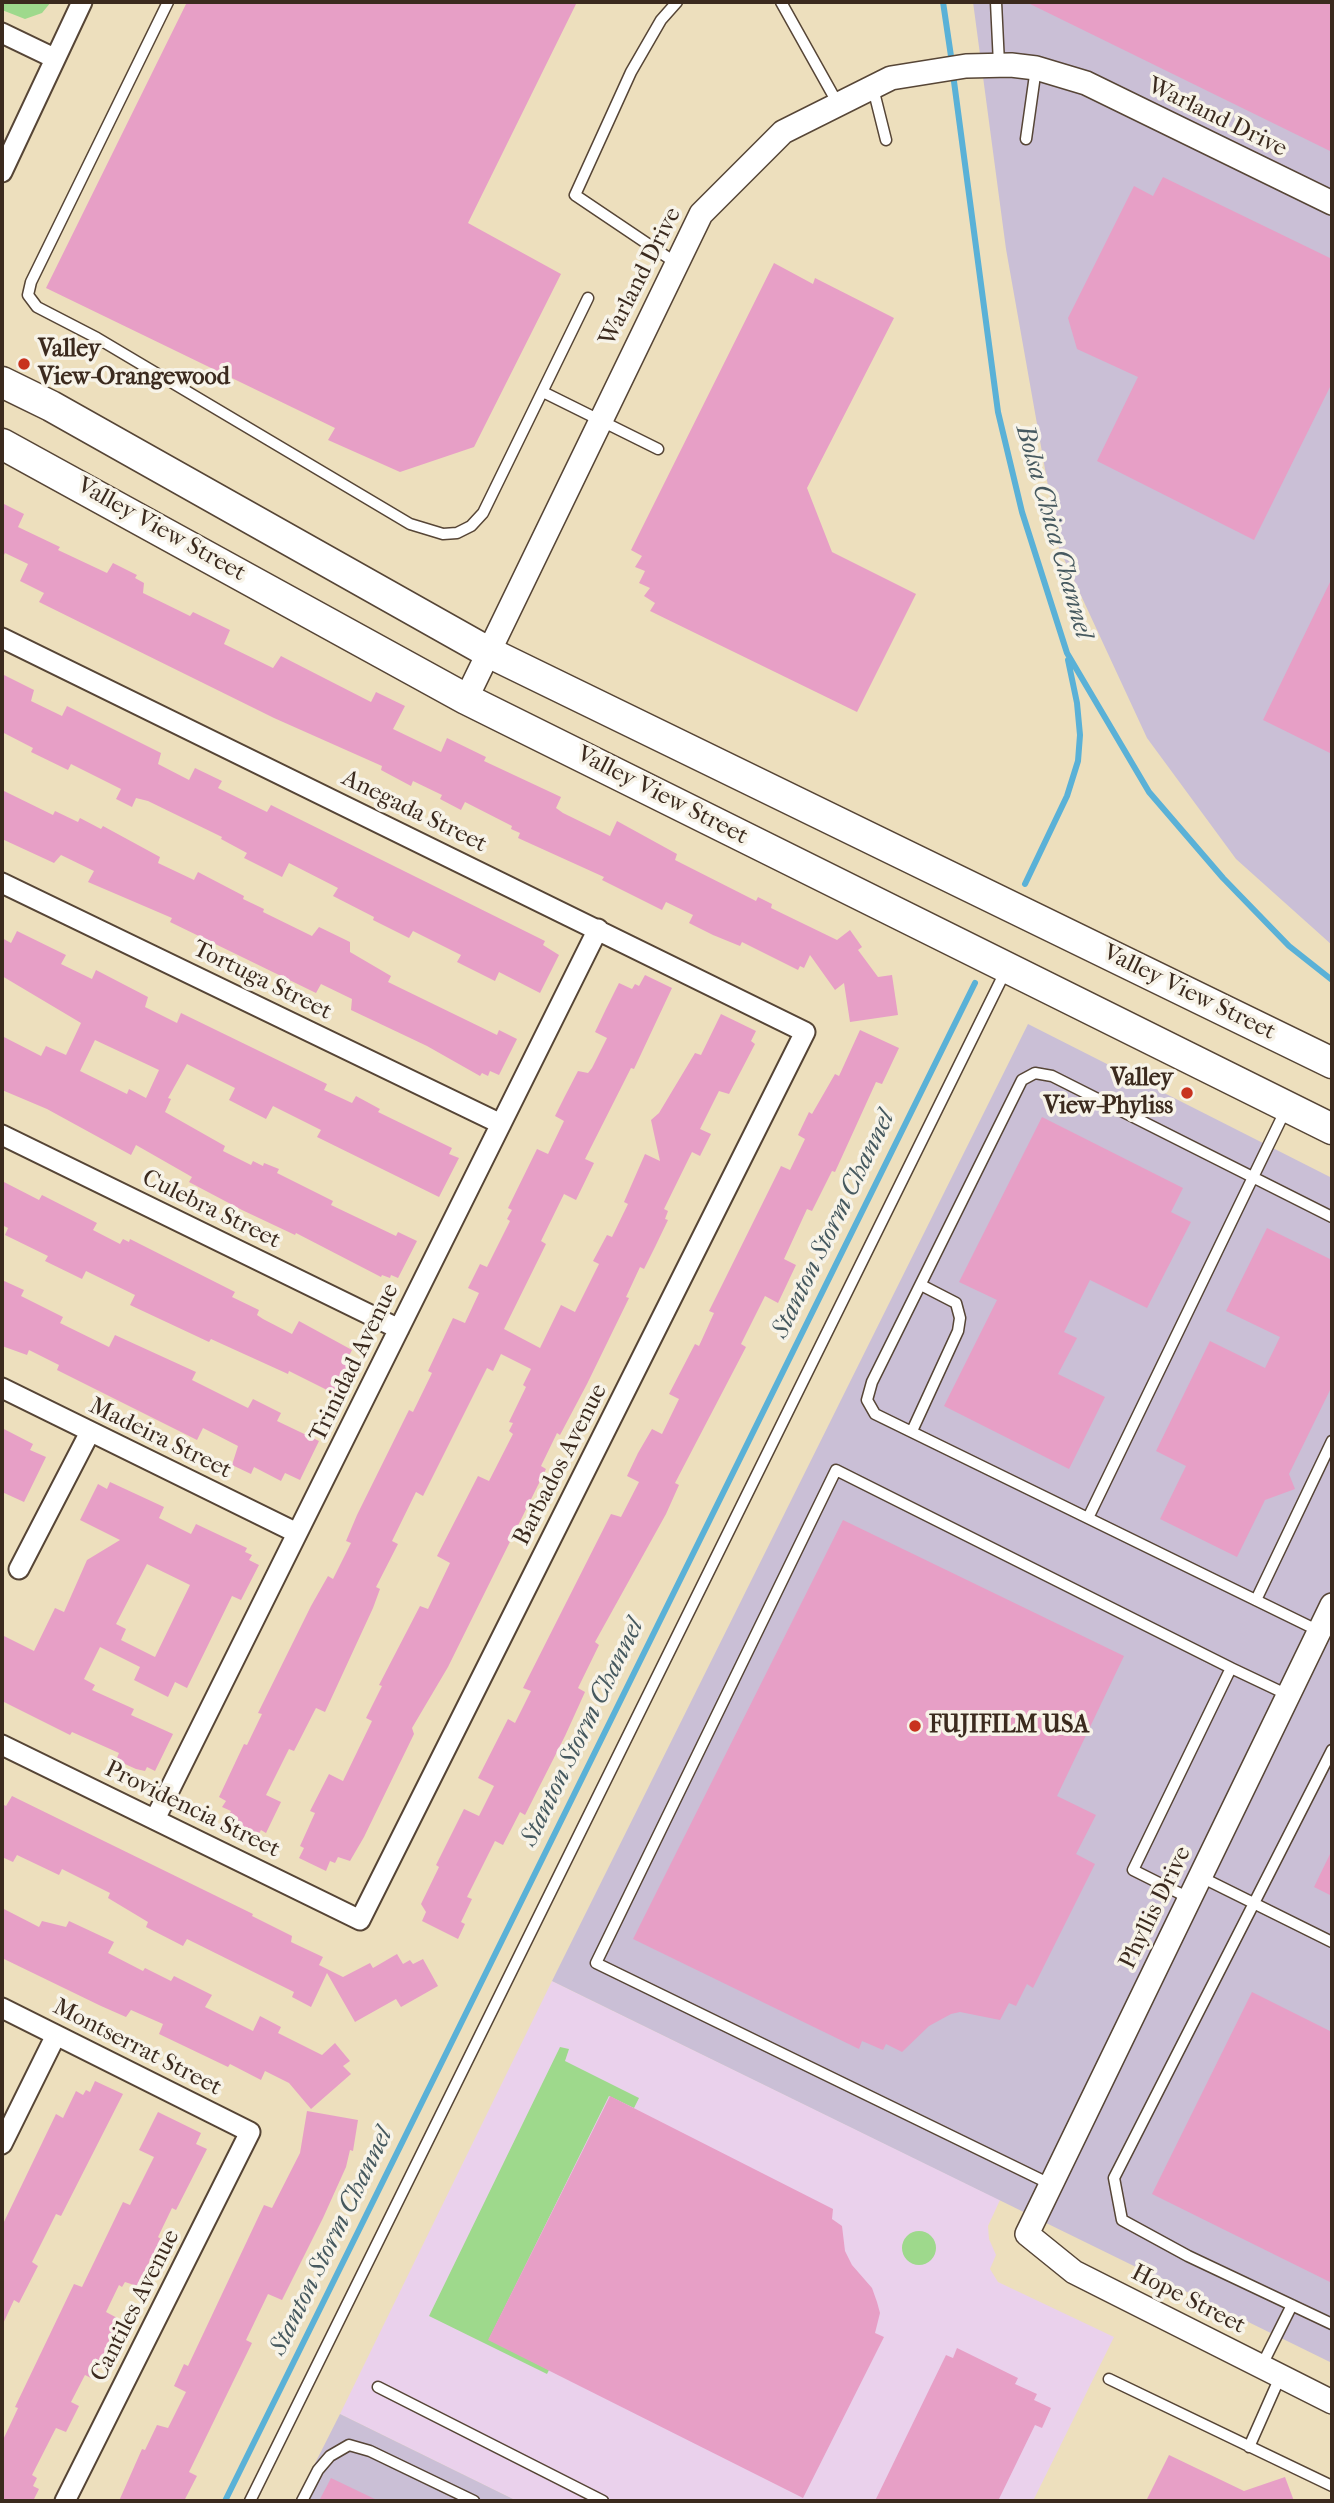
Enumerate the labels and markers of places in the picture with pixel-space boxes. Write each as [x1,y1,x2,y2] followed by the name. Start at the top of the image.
[38,336,230,392] place label: Valley View-Orangewood
[16,356,32,372] marker: Valley View-Orangewood
[1044,1065,1173,1121] place label: Valley View-Phyliss
[1179,1085,1195,1101] marker: Valley View-Phyliss
[929,1712,1089,1740] place label: FUJIFILM USA
[907,1718,923,1734] marker: FUJIFILM USA

